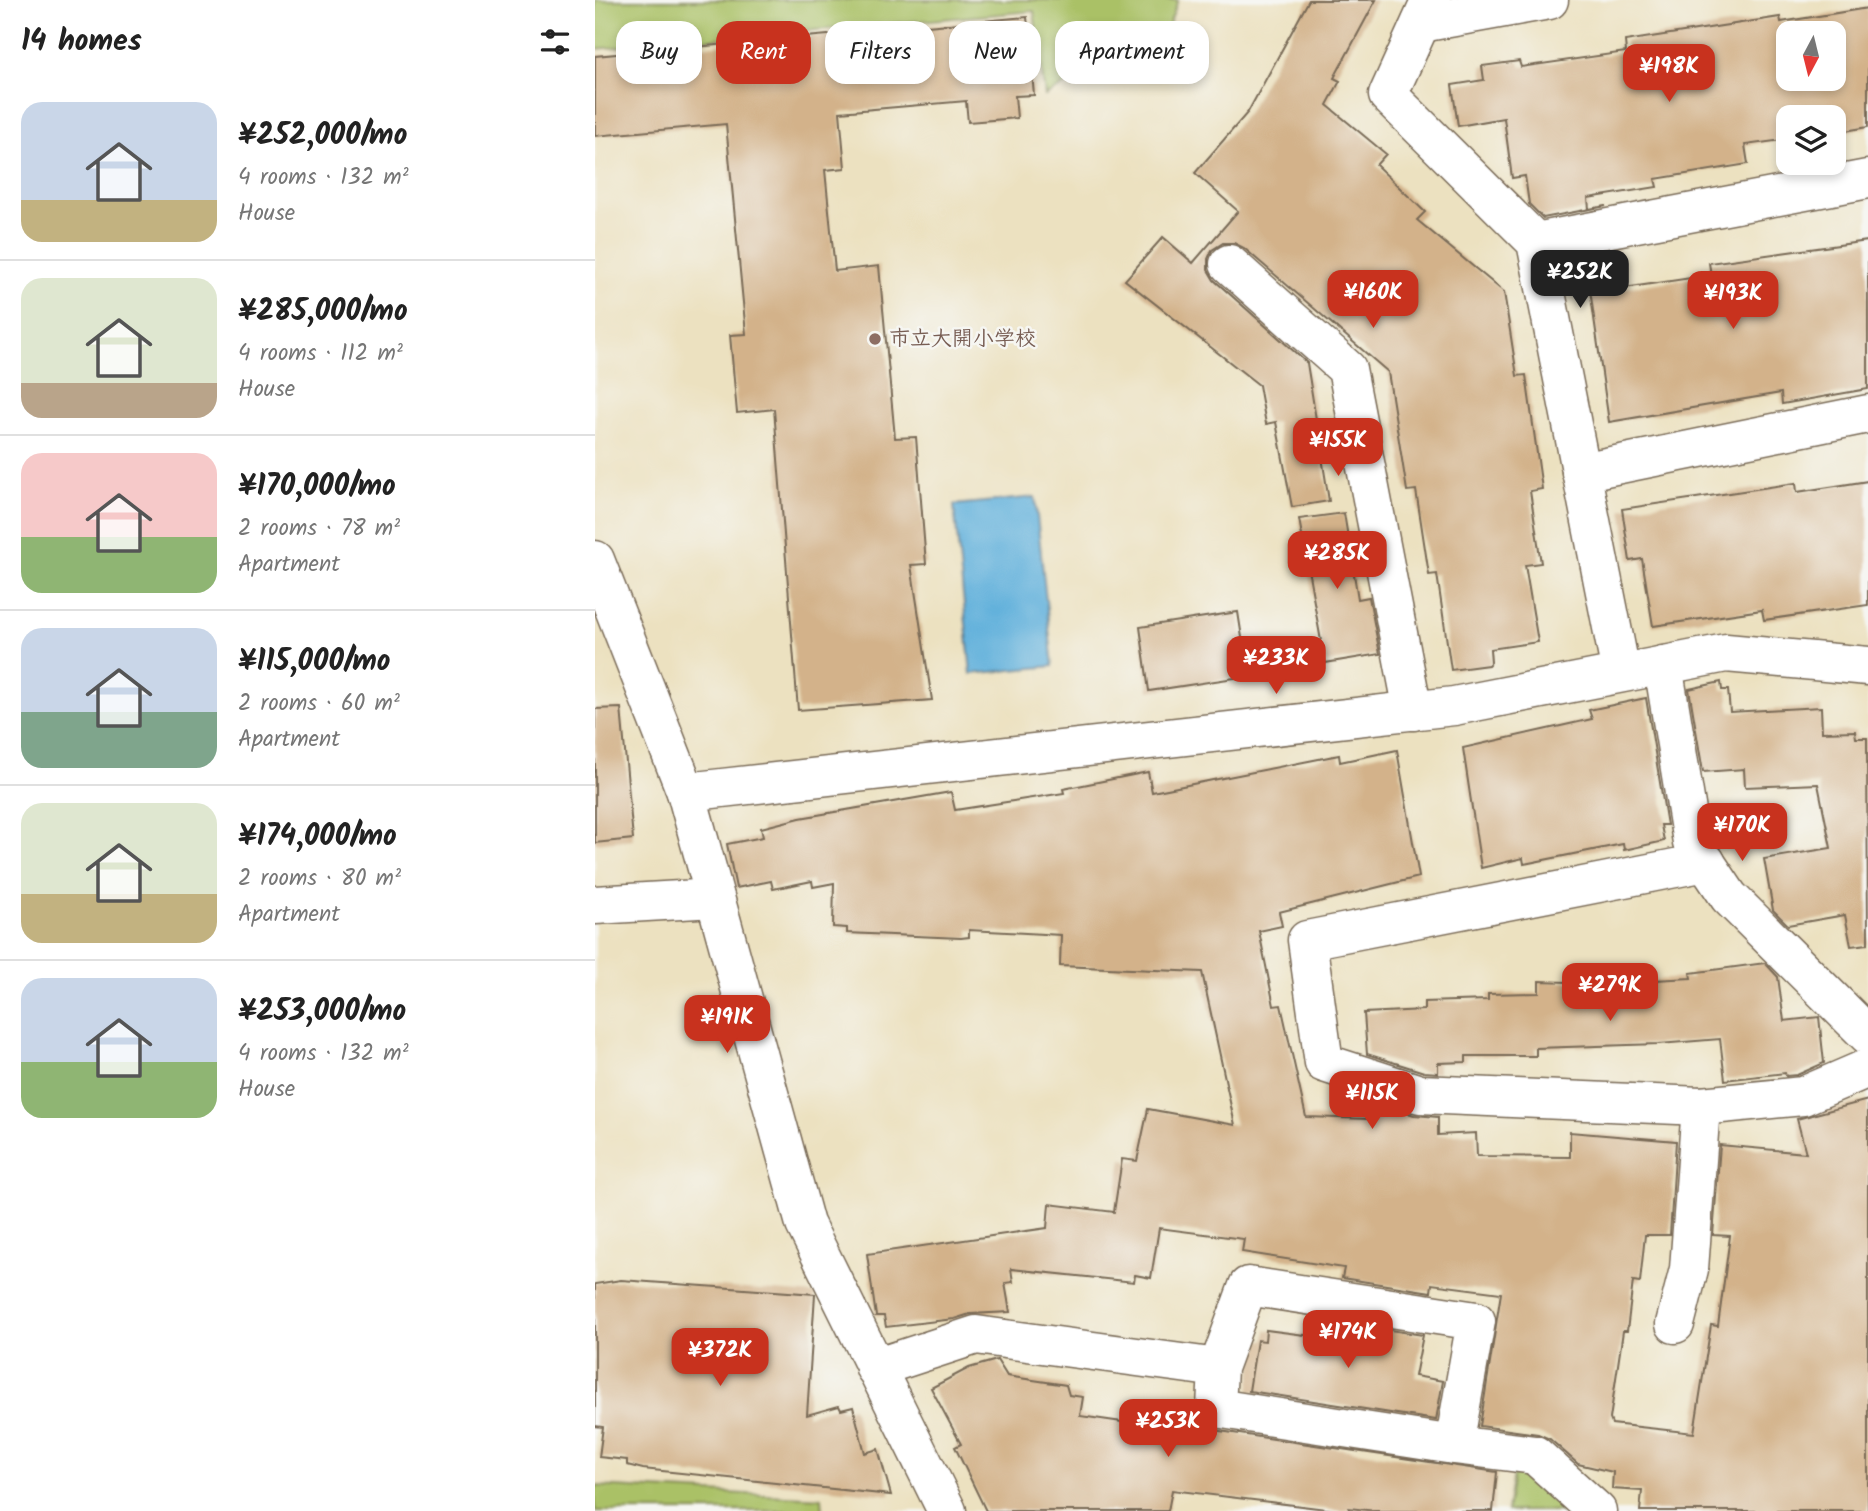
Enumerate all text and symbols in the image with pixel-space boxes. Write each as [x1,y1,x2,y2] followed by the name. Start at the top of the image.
[21,18,142,66] text: 14 homes
[616,21,702,84] chip: Buy
[716,21,811,84] chip: Rent
[825,21,935,84] chip: Filters
[949,21,1041,84] chip: New
[1055,21,1209,84] chip: Apartment
[1776,21,1846,91] north arrow
[1776,21,1846,175] map controls
[536,23,574,61] icon: filters
[1620,44,1718,104] pin: ¥198K
[1639,49,1699,85] text: ¥198K
[1776,105,1846,175] button: layers
[238,112,407,160] text: ¥252,000/mo
[77,130,161,214] icon: home
[238,160,409,196] text: 4 rooms · 132 m²
[238,196,295,232] text: House
[1531,250,1629,310] pin: ¥252K
[1547,255,1613,291] text: ¥252K
[1324,270,1422,330] pin: ¥160K
[1684,272,1782,331] pin: ¥193K
[1343,275,1403,311] text: ¥160K
[1703,276,1763,312] text: ¥193K
[238,288,408,336] text: ¥285,000/mo
[77,306,161,390] icon: home
[889,323,1036,356] place label: 市立大開小学校
[867,331,883,347] marker: 市立大開小学校
[238,336,403,372] text: 4 rooms · 112 m²
[238,372,295,408] text: House
[1289,419,1387,478] pin: ¥155K
[1309,423,1367,459] text: ¥155K
[238,463,396,511] text: ¥170,000/mo
[77,481,161,565] icon: home
[238,511,400,547] text: 2 rooms · 78 m²
[1288,532,1386,591] pin: ¥285K
[1304,536,1370,572] text: ¥285K
[238,547,340,583] text: Apartment
[1227,636,1325,696] pin: ¥233K
[238,638,391,686] text: ¥115,000/mo
[1243,641,1309,677] text: ¥233K
[77,656,161,740] icon: home
[238,686,400,722] text: 2 rooms · 60 m²
[238,722,340,758] text: Apartment
[1693,804,1791,863] pin: ¥170K
[1713,808,1771,844] text: ¥170K
[238,813,397,861] text: ¥174,000/mo
[77,831,161,915] icon: home
[238,861,401,897] text: 2 rooms · 80 m²
[238,897,340,933] text: Apartment
[1561,964,1659,1023] pin: ¥279K
[1578,968,1642,1004] text: ¥279K
[238,988,406,1036] text: ¥253,000/mo
[678,996,776,1055] pin: ¥191K
[700,1000,754,1036] text: ¥191K
[77,1006,161,1090] icon: home
[238,1036,409,1072] text: 4 rooms · 132 m²
[238,1072,295,1108] text: House
[1323,1072,1421,1131] pin: ¥115K
[1345,1076,1399,1112] text: ¥115K
[1299,1310,1397,1370] pin: ¥174K
[1319,1315,1377,1351] text: ¥174K
[671,1328,769,1388] pin: ¥372K
[688,1333,752,1369] text: ¥372K
[1119,1400,1217,1459] pin: ¥253K
[1135,1404,1201,1440] text: ¥253K

